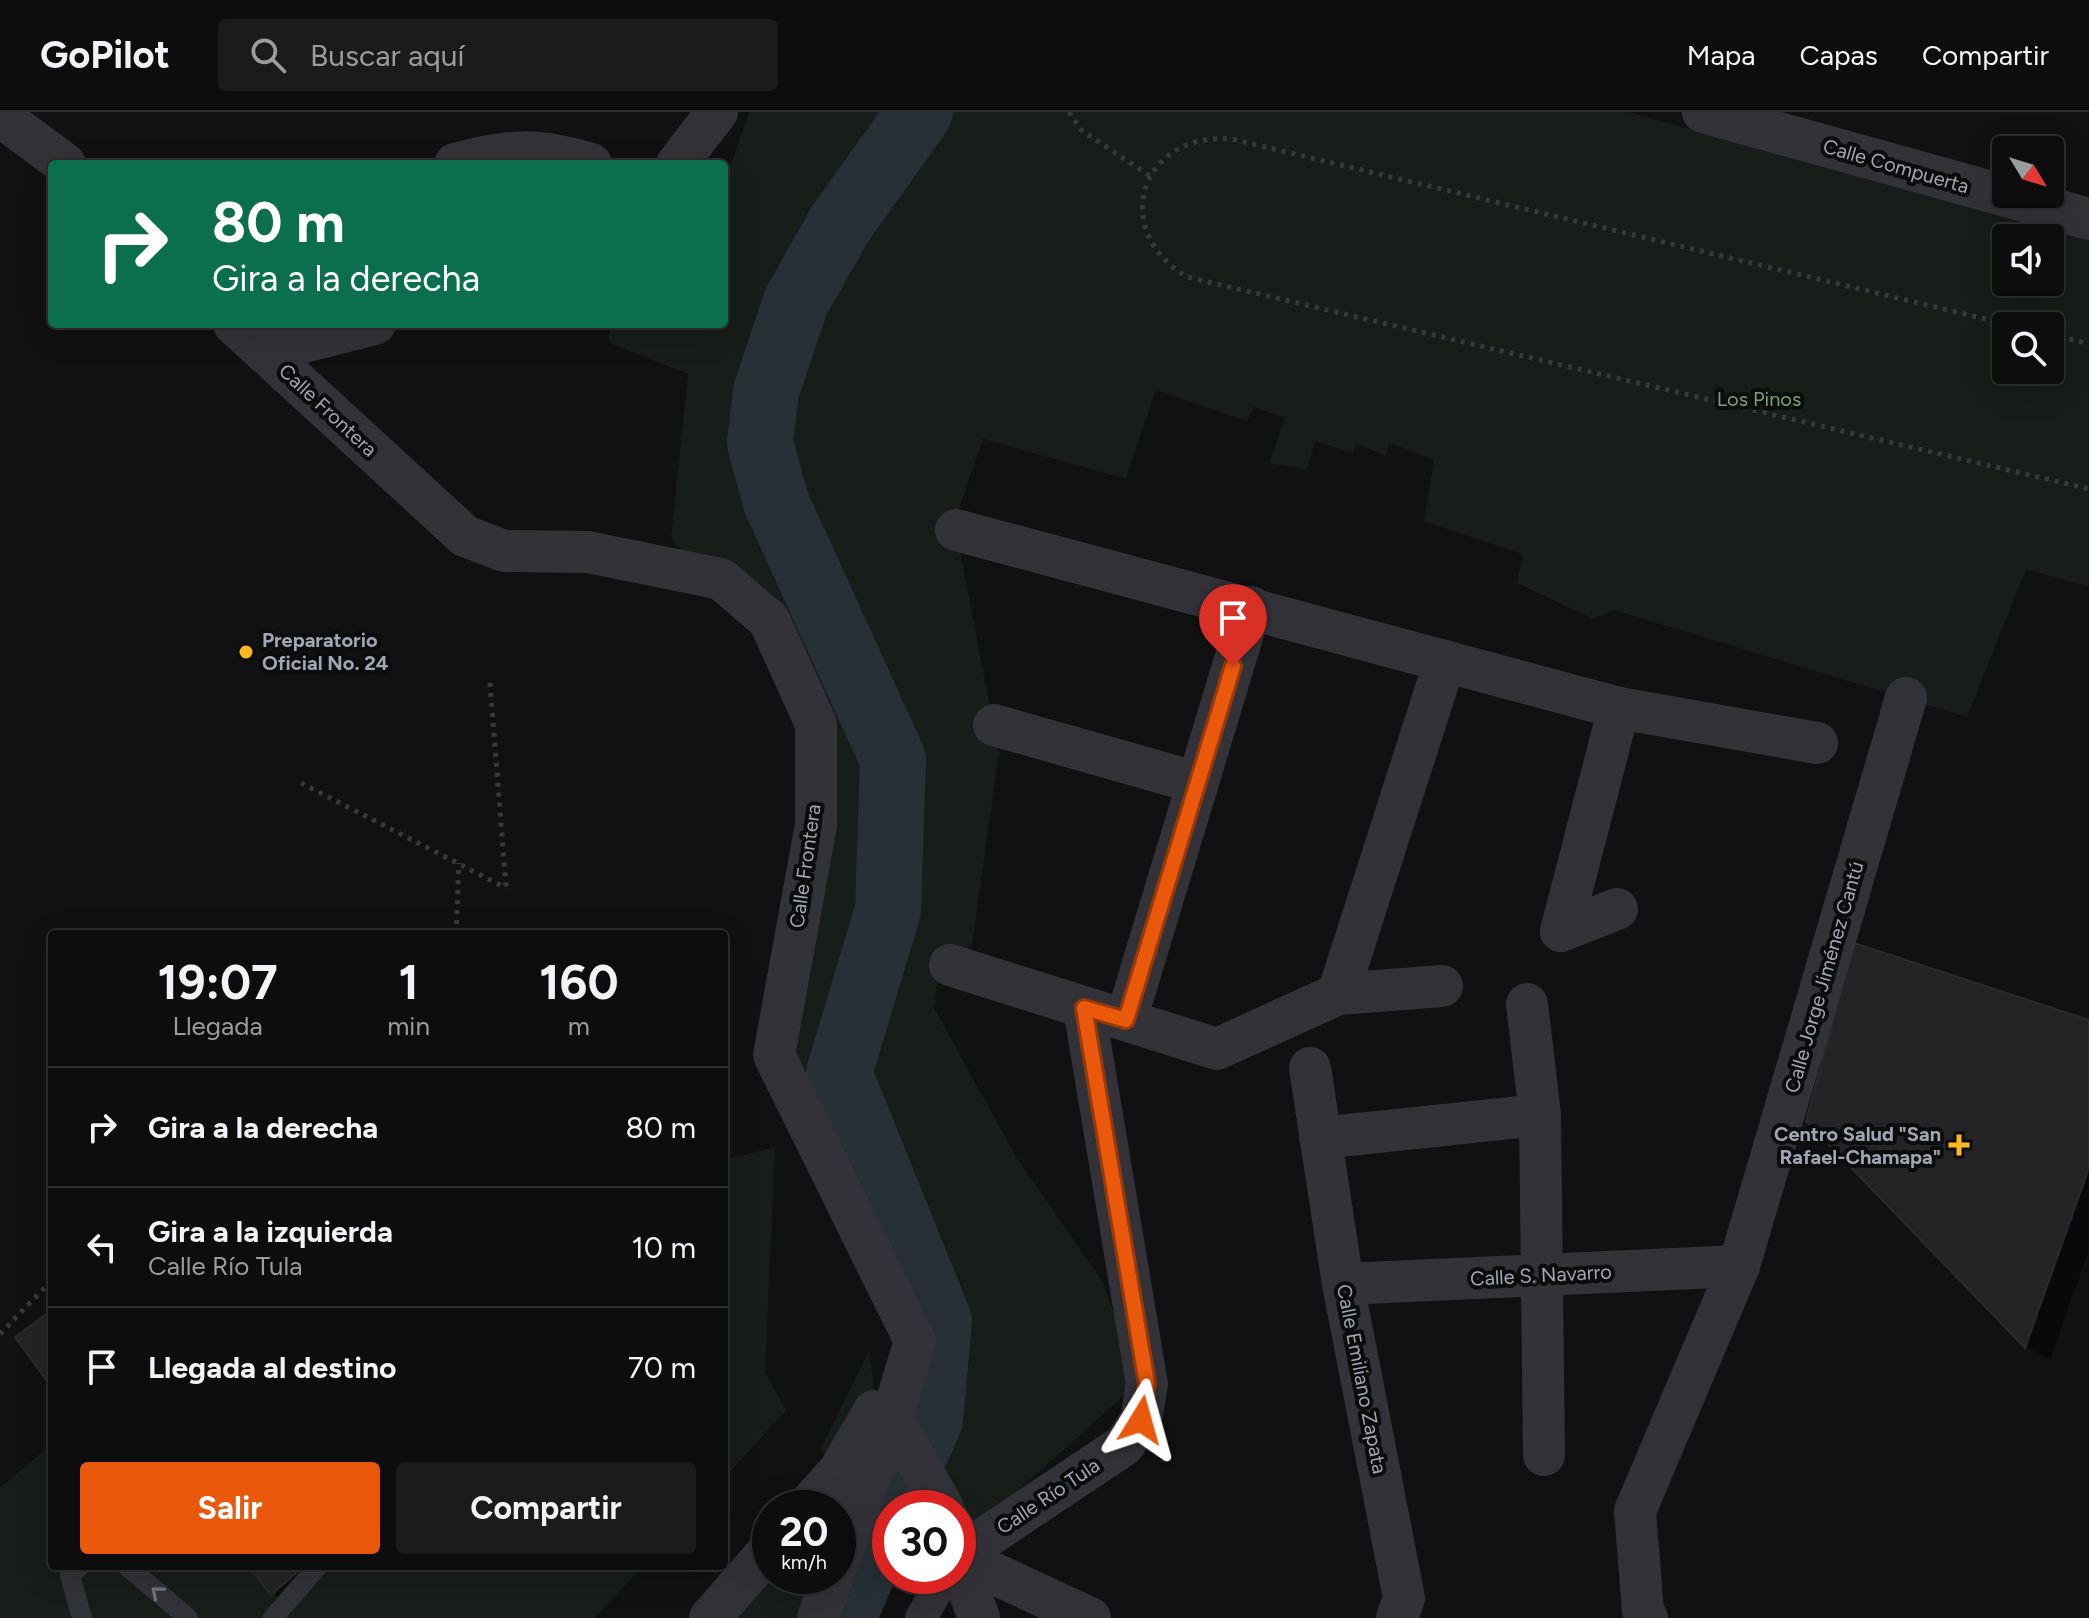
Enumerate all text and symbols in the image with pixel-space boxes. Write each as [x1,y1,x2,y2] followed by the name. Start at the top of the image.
[218,19,778,91] search box
[40,32,170,78] text: GoPilot
[246,33,290,77] icon: search
[310,37,464,74] text: Buscar aquí
[1687,38,1756,72] text: Mapa
[1800,38,1878,72] text: Capas
[1922,38,2049,72] text: Compartir
[1820,134,1972,198] street label: Calle Compuerta
[1992,136,2064,208] north arrow
[1992,136,2064,384] map controls
[212,189,345,256] text: 80 m
[80,192,184,296] icon: right
[1992,224,2064,296] button: sound
[212,257,480,300] text: Gira a la derecha
[1992,312,2064,384] button: search
[274,359,382,461] street label: Calle Frontera
[1717,387,1801,411] park label: Los Pinos
[1199,584,1267,666] pin
[1211,596,1255,640] icon: arrive
[262,628,389,675] place label: Preparatorio Oficial No. 24
[237,643,255,661] marker: Preparatorio Oficial No. 24
[784,803,826,929] street label: Calle Frontera
[1779,858,1869,1096] street label: Calle Jorge Jiménez Cantú
[157,953,278,1011] text: 19:07
[398,953,419,1011] text: 1
[539,953,619,1011] text: 160
[172,1010,263,1042] text: Llegada
[387,1010,430,1042] text: min
[568,1010,590,1042] text: m
[80,1105,124,1149] icon: right
[148,1109,378,1146] text: Gira a la derecha
[625,1109,696,1146] text: 80 m
[1774,1122,1941,1169] place label: Centro Salud "San Rafael-Chamapa"
[1948,1134,1970,1156] marker: Centro Salud "San Rafael-Chamapa"
[148,1213,393,1250] text: Gira a la izquierda
[80,1225,124,1269] icon: left
[631,1229,696,1266] text: 10 m
[148,1250,303,1282] text: Calle Río Tula
[1470,1259,1612,1291] street label: Calle S. Navarro
[1332,1282,1392,1476] street label: Calle Emiliano Zapata
[80,1345,124,1389] icon: arrive
[148,1349,396,1386] text: Llegada al destino
[628,1349,696,1386] text: 70 m
[1099,1378,1183,1462] position arrow
[992,1453,1104,1539] street label: Calle Río Tula
[80,1462,380,1554] button: Salir
[396,1462,696,1554] button: Compartir
[872,1490,976,1594] speed limit sign: 30
[779,1508,829,1556] text: 20
[781,1550,827,1574] text: km/h
[152,1587,167,1602] one-way arrow

